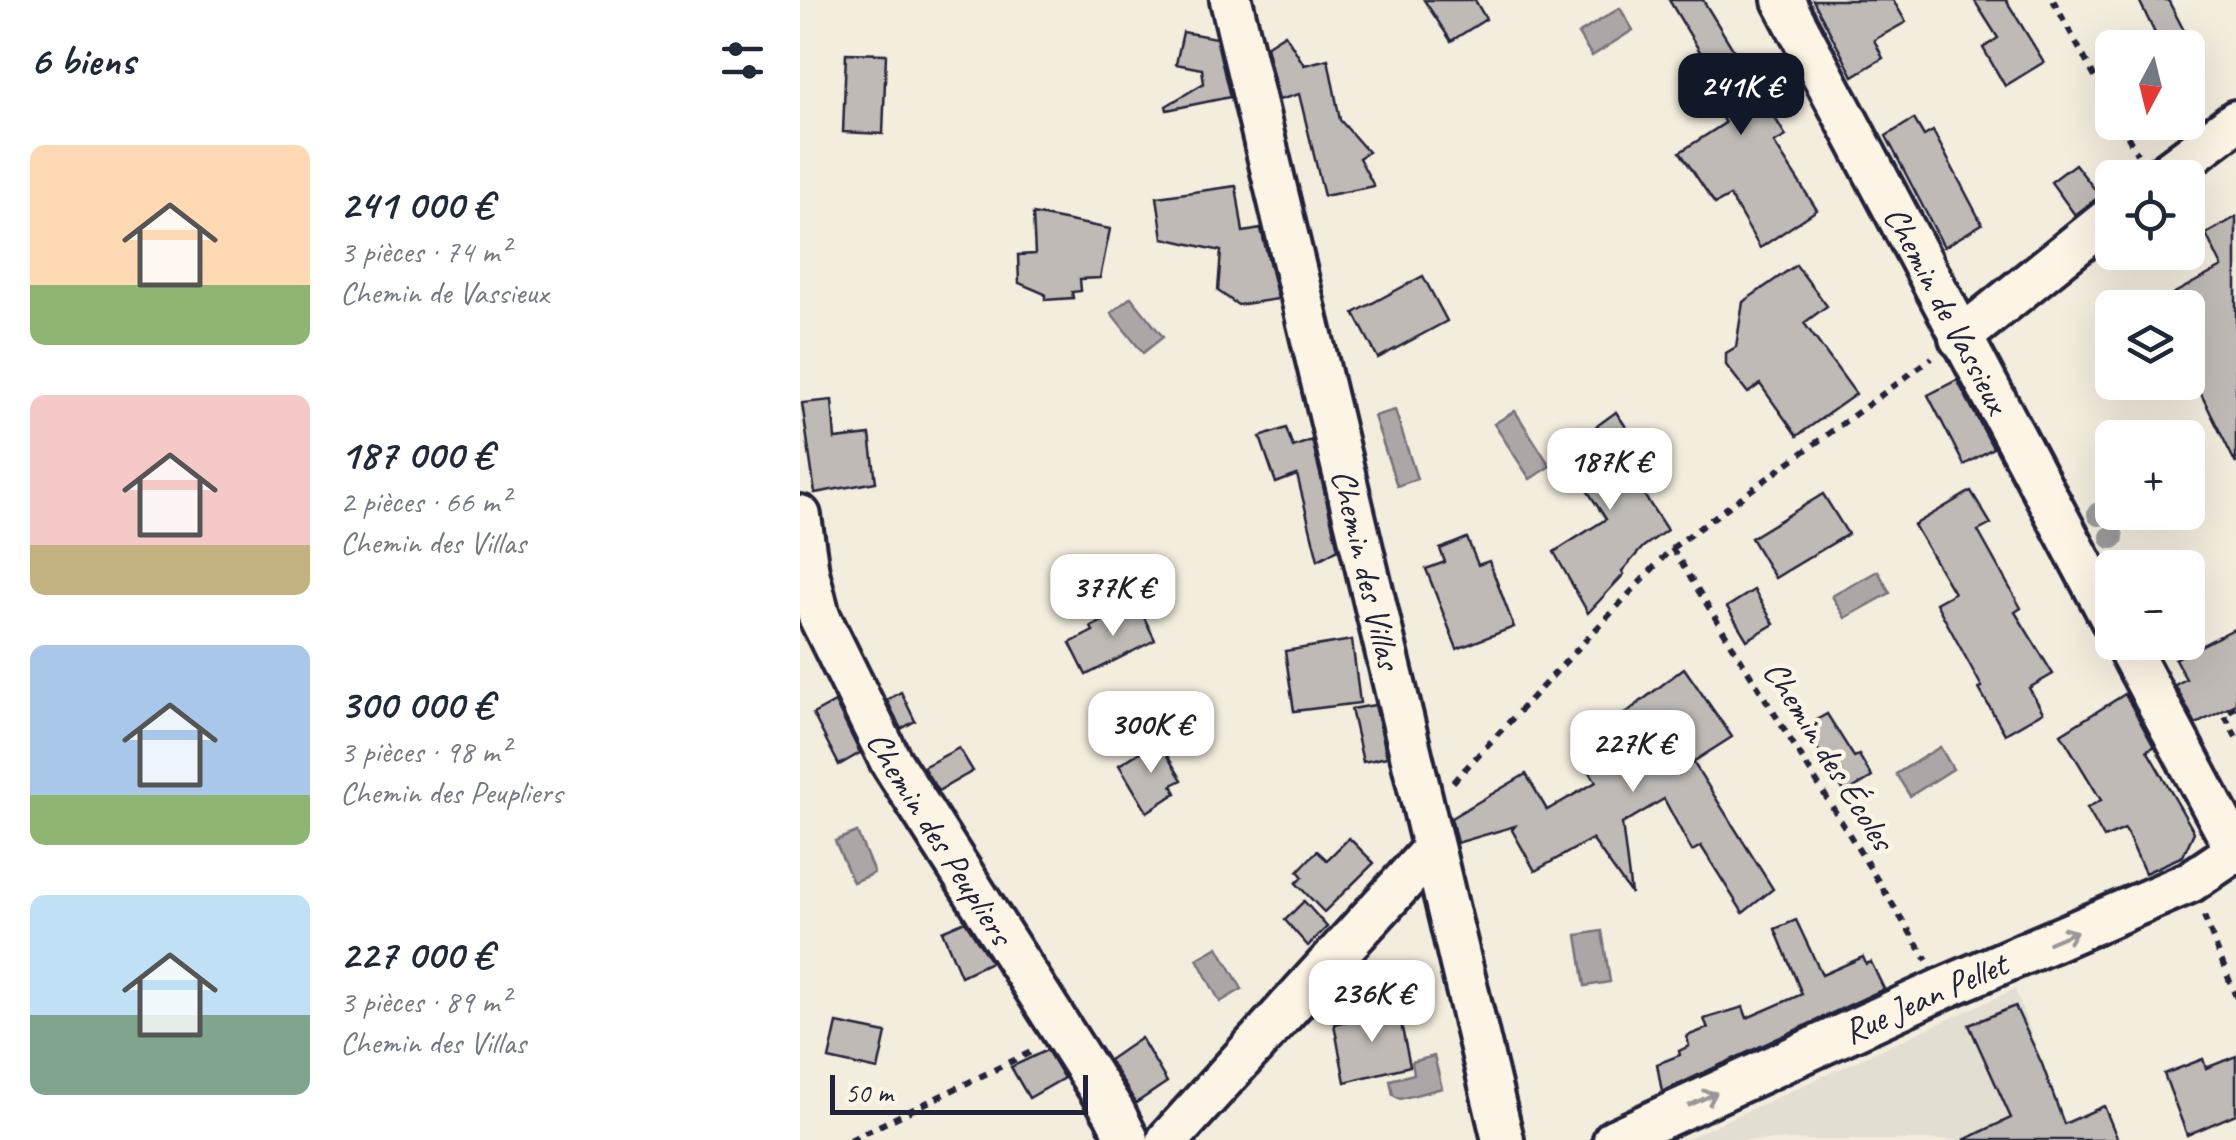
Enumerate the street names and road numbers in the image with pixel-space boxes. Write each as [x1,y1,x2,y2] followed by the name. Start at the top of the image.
[1874,198,2022,423] street label: Chemin de Vassieux
[1321,465,1413,676] street label: Chemin des Villas
[1753,652,1907,861] street label: Chemin des Écoles
[857,724,1026,955] street label: Chemin des Peupliers
[1836,940,2017,1054] street label: Rue Jean Pellet

